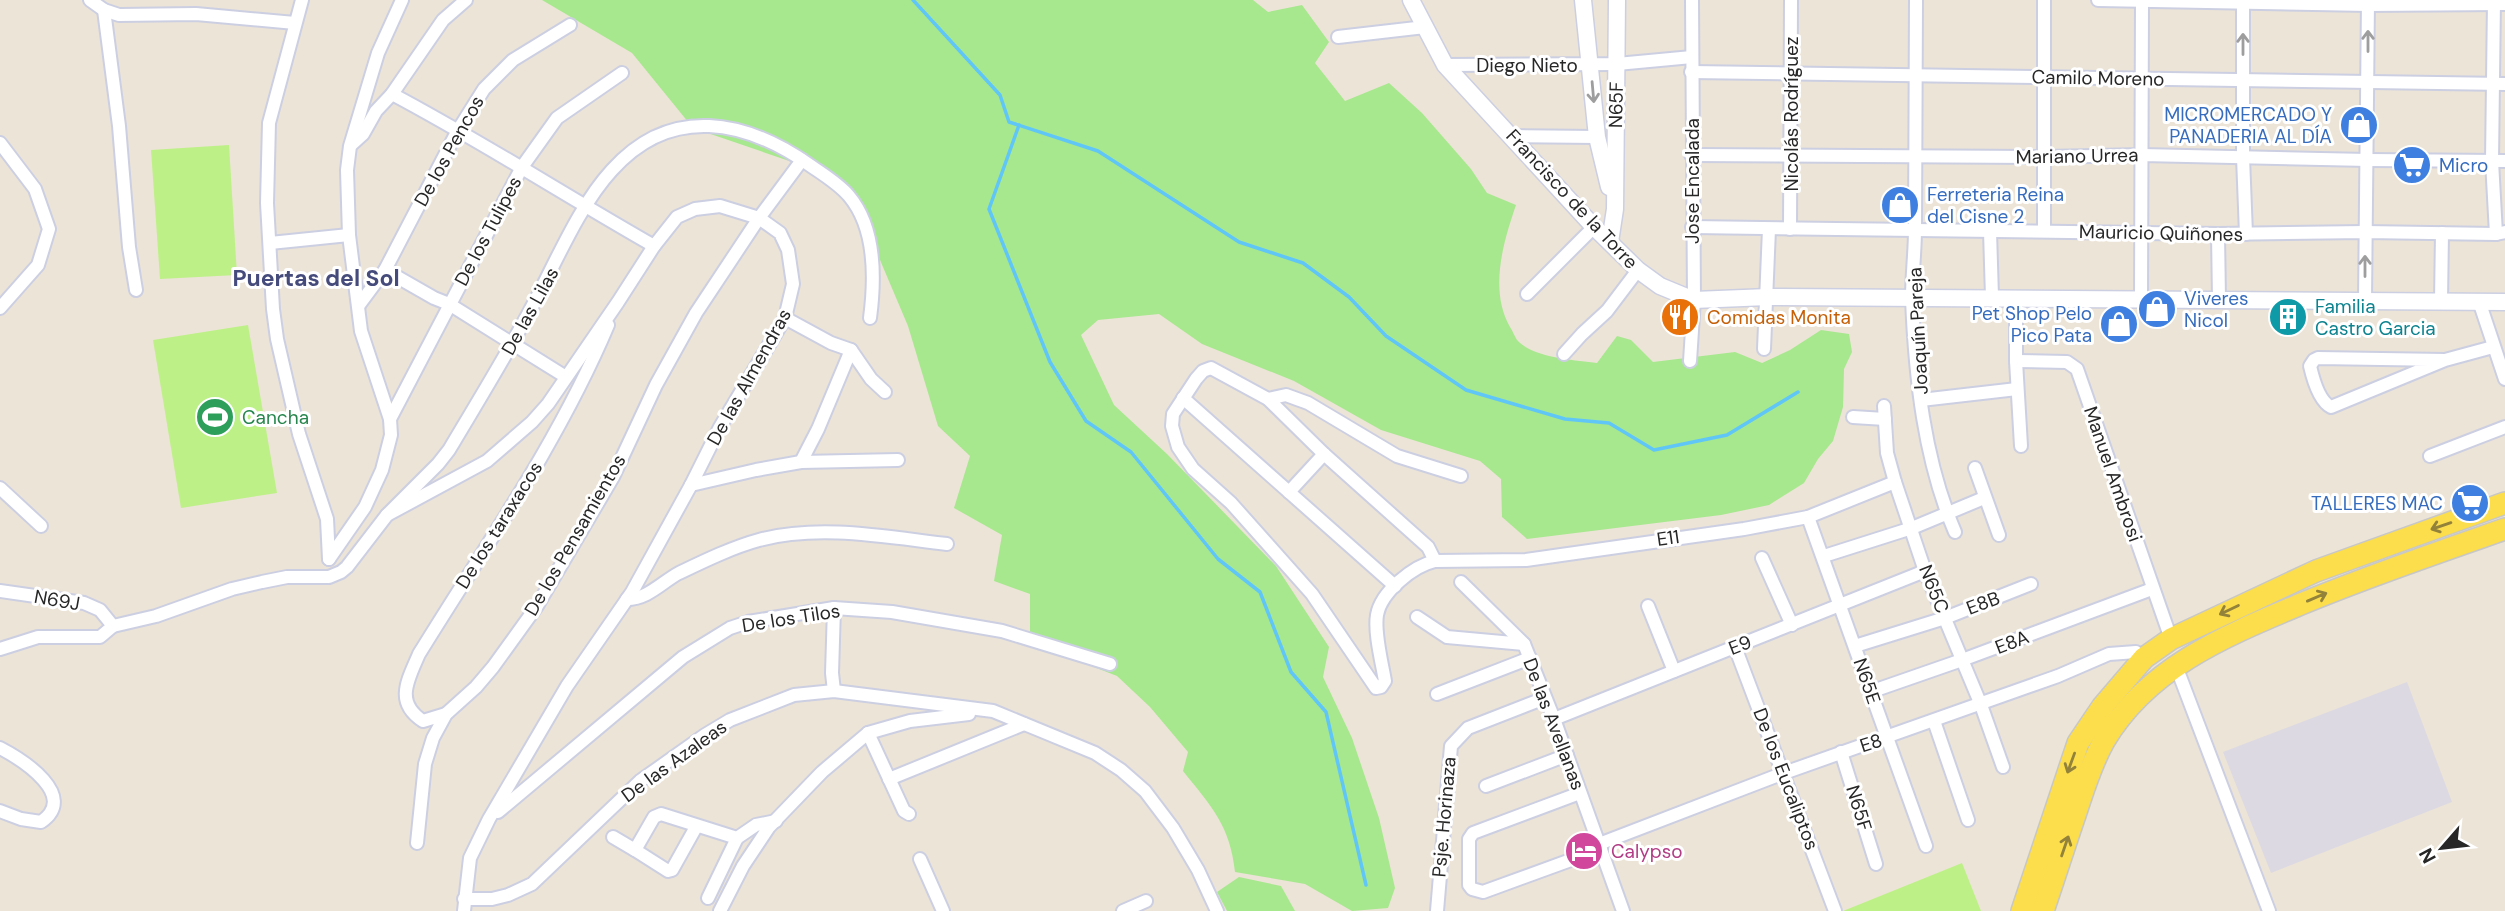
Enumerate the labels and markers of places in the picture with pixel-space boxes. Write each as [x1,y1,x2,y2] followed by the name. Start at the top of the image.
[2164,102,2332,149] place label: MICROMERCADO Y PANADERIA AL DÍA
[2338,104,2380,146] shop icon: MICROMERCADO Y PANADERIA AL DÍA
[2391,144,2433,186] supermarket icon: Micro
[2439,153,2488,178] place label: Micro
[1927,182,2064,229] place label: Ferreteria Reina del Cisne 2
[1879,184,1921,226] shop icon: Ferreteria Reina del Cisne 2
[2184,286,2249,333] place label: Viveres Nicol
[2136,288,2178,330] shop icon: Viveres Nicol
[2315,294,2436,341] place label: Familia Castro Garcia
[1659,296,1701,338] restaurant icon: Comidas Monita
[2267,296,2309,338] building icon: Familia Castro Garcia
[1972,301,2092,348] place label: Pet Shop Pelo Pico Pata
[2098,303,2140,345] shop icon: Pet Shop Pelo Pico Pata
[1707,305,1851,330] place label: Comidas Monita
[194,396,236,438] sports icon: Cancha
[242,405,309,430] place label: Cancha
[2449,482,2491,524] supermarket icon: TALLERES MAC
[2311,491,2443,516] place label: TALLERES MAC
[1563,830,1605,872] hotel icon: Calypso
[1611,839,1682,864] place label: Calypso

